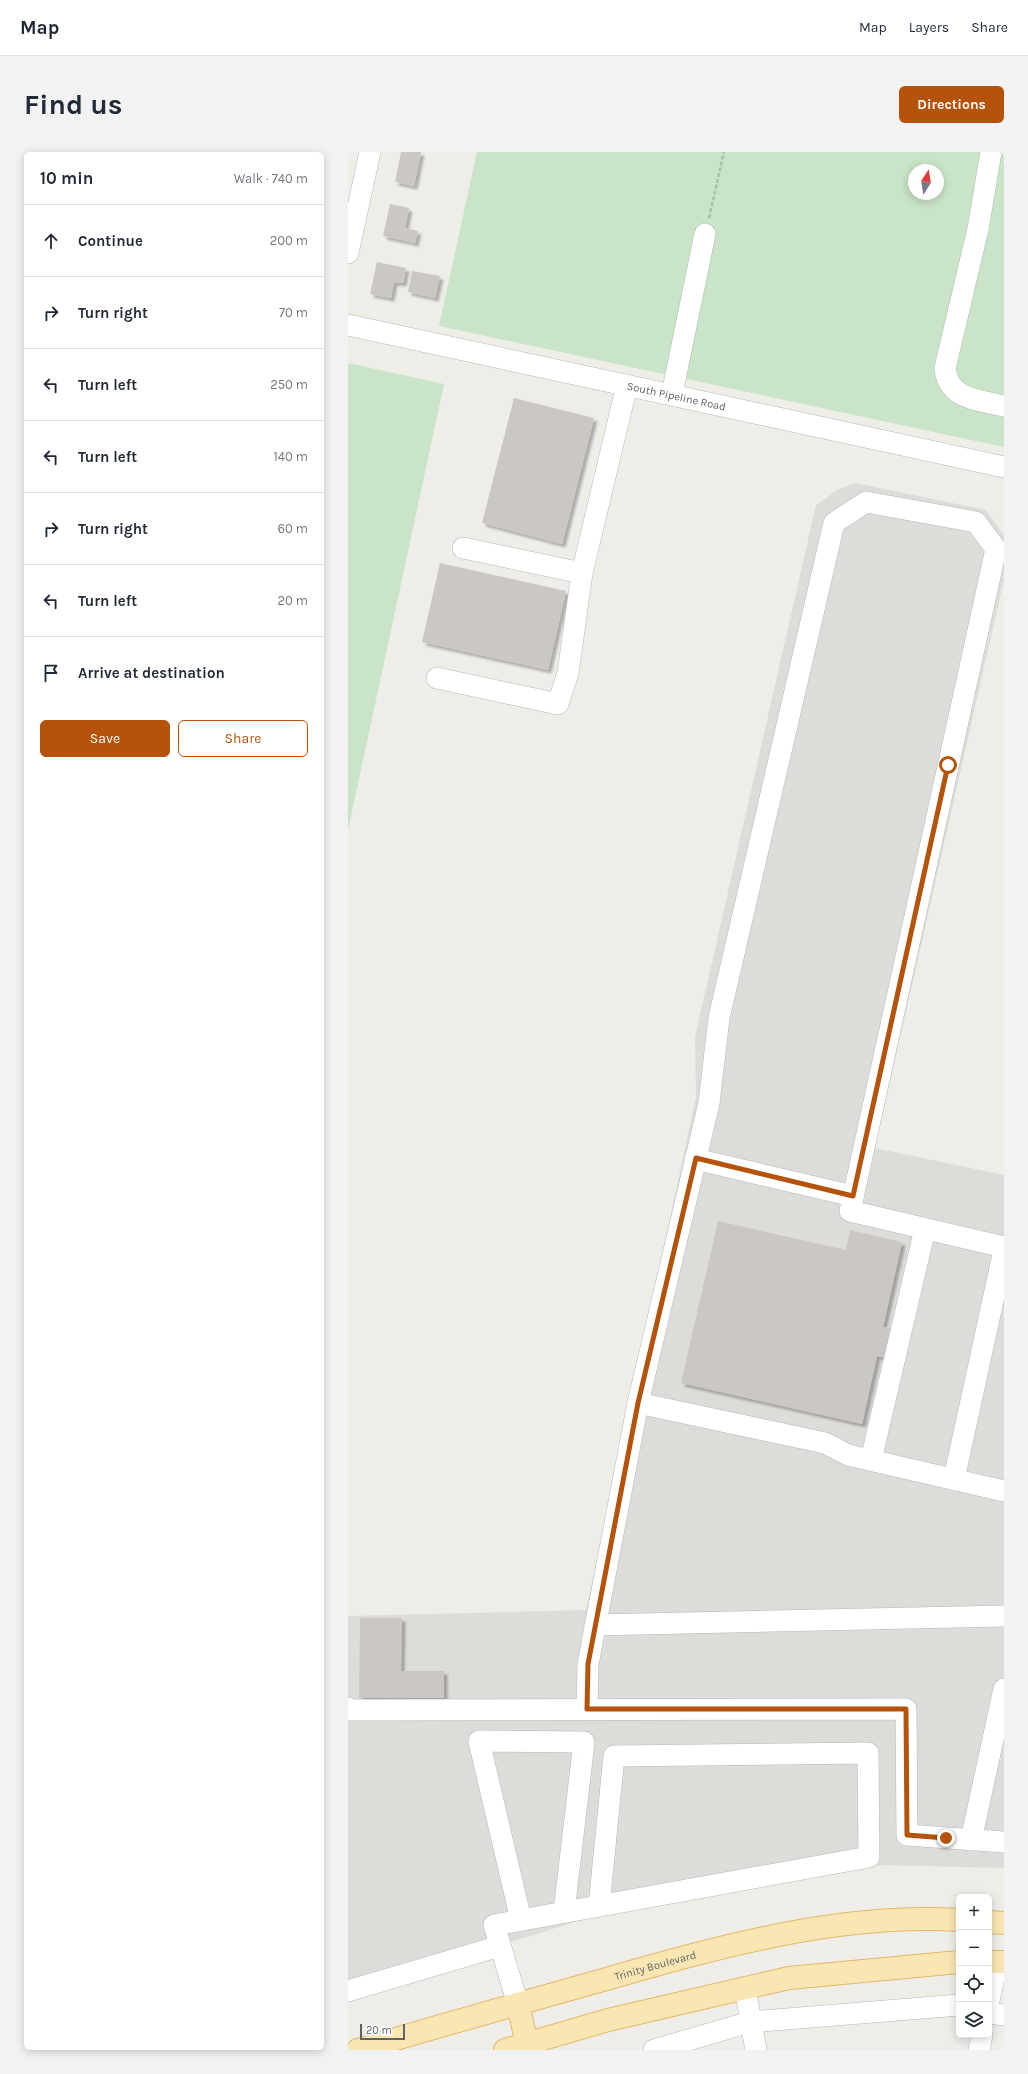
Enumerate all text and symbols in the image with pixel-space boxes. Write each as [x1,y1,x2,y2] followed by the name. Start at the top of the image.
[20,17,59,39] text: Map
[859,19,887,36] text: Map
[909,19,949,36] text: Layers
[971,19,1008,36] text: Share
[899,86,1004,123] button: Directions
[24,88,123,121] text: Find us
[908,164,944,200] north arrow
[40,168,93,188] text: 10 min
[234,171,308,186] text: Walk · 740 m
[40,230,62,252] icon: ahead
[78,232,143,250] text: Continue
[270,233,308,248] text: 200 m
[40,302,62,324] icon: right
[78,304,148,322] text: Turn right
[279,305,308,320] text: 70 m
[40,374,62,396] icon: left
[78,376,137,394] text: Turn left
[270,377,308,392] text: 250 m
[626,380,727,414] street label: South Pipeline Road
[40,446,62,468] icon: left
[78,448,137,466] text: Turn left
[273,449,308,464] text: 140 m
[40,518,62,540] icon: right
[78,520,148,538] text: Turn right
[278,521,308,536] text: 60 m
[40,590,62,612] icon: left
[78,592,137,610] text: Turn left
[278,593,308,608] text: 20 m
[40,662,62,684] icon: arrive
[78,664,225,682] text: Arrive at destination
[40,720,170,757] button: Save
[178,720,308,757] button: Share
[939,756,957,774] route start
[937,1829,955,1847] route end
[956,1894,992,2038] map controls
[956,1894,992,1930] button: +
[956,1930,992,1966] button: −
[613,1948,698,1983] street label: Trinity Boulevard
[956,1966,992,2002] button: locate
[956,2002,992,2038] button: layers
[360,2022,405,2041] scale bar
[366,2024,392,2037] text: 20 m

